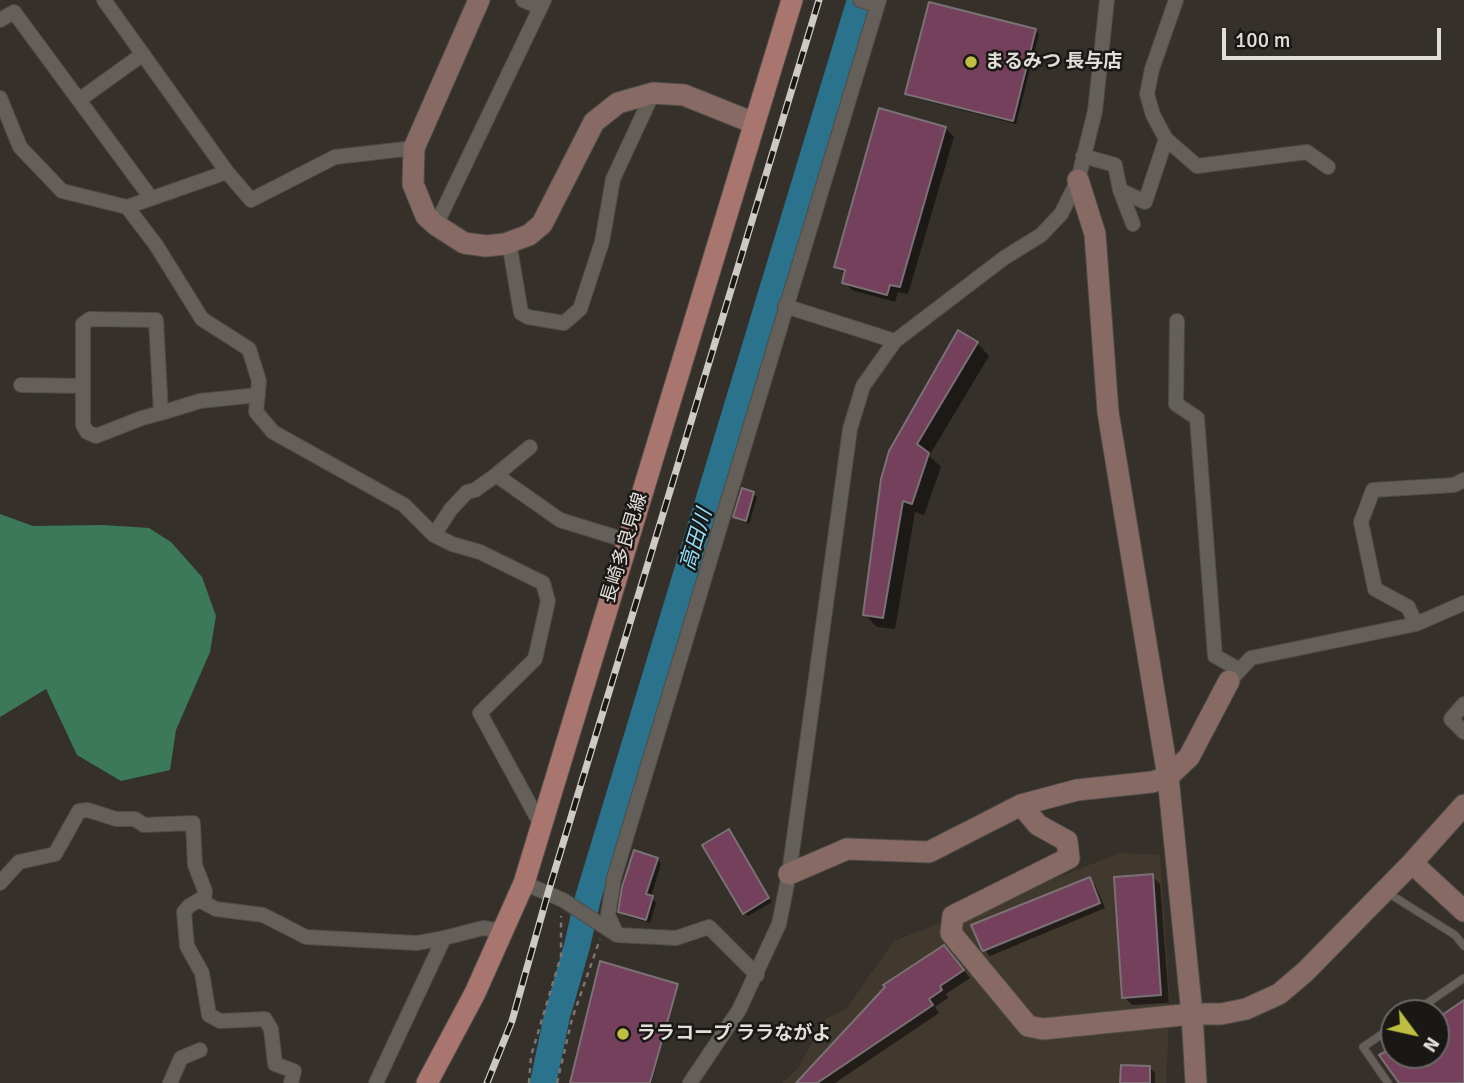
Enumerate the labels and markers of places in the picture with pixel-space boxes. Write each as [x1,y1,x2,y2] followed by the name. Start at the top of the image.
[985,51,1122,73] place label: まるみつ 長与店
[963,54,979,70] marker: まるみつ 長与店
[637,1023,831,1045] place label: ララコープ ララながよ
[615,1026,631,1042] marker: ララコープ ララながよ

